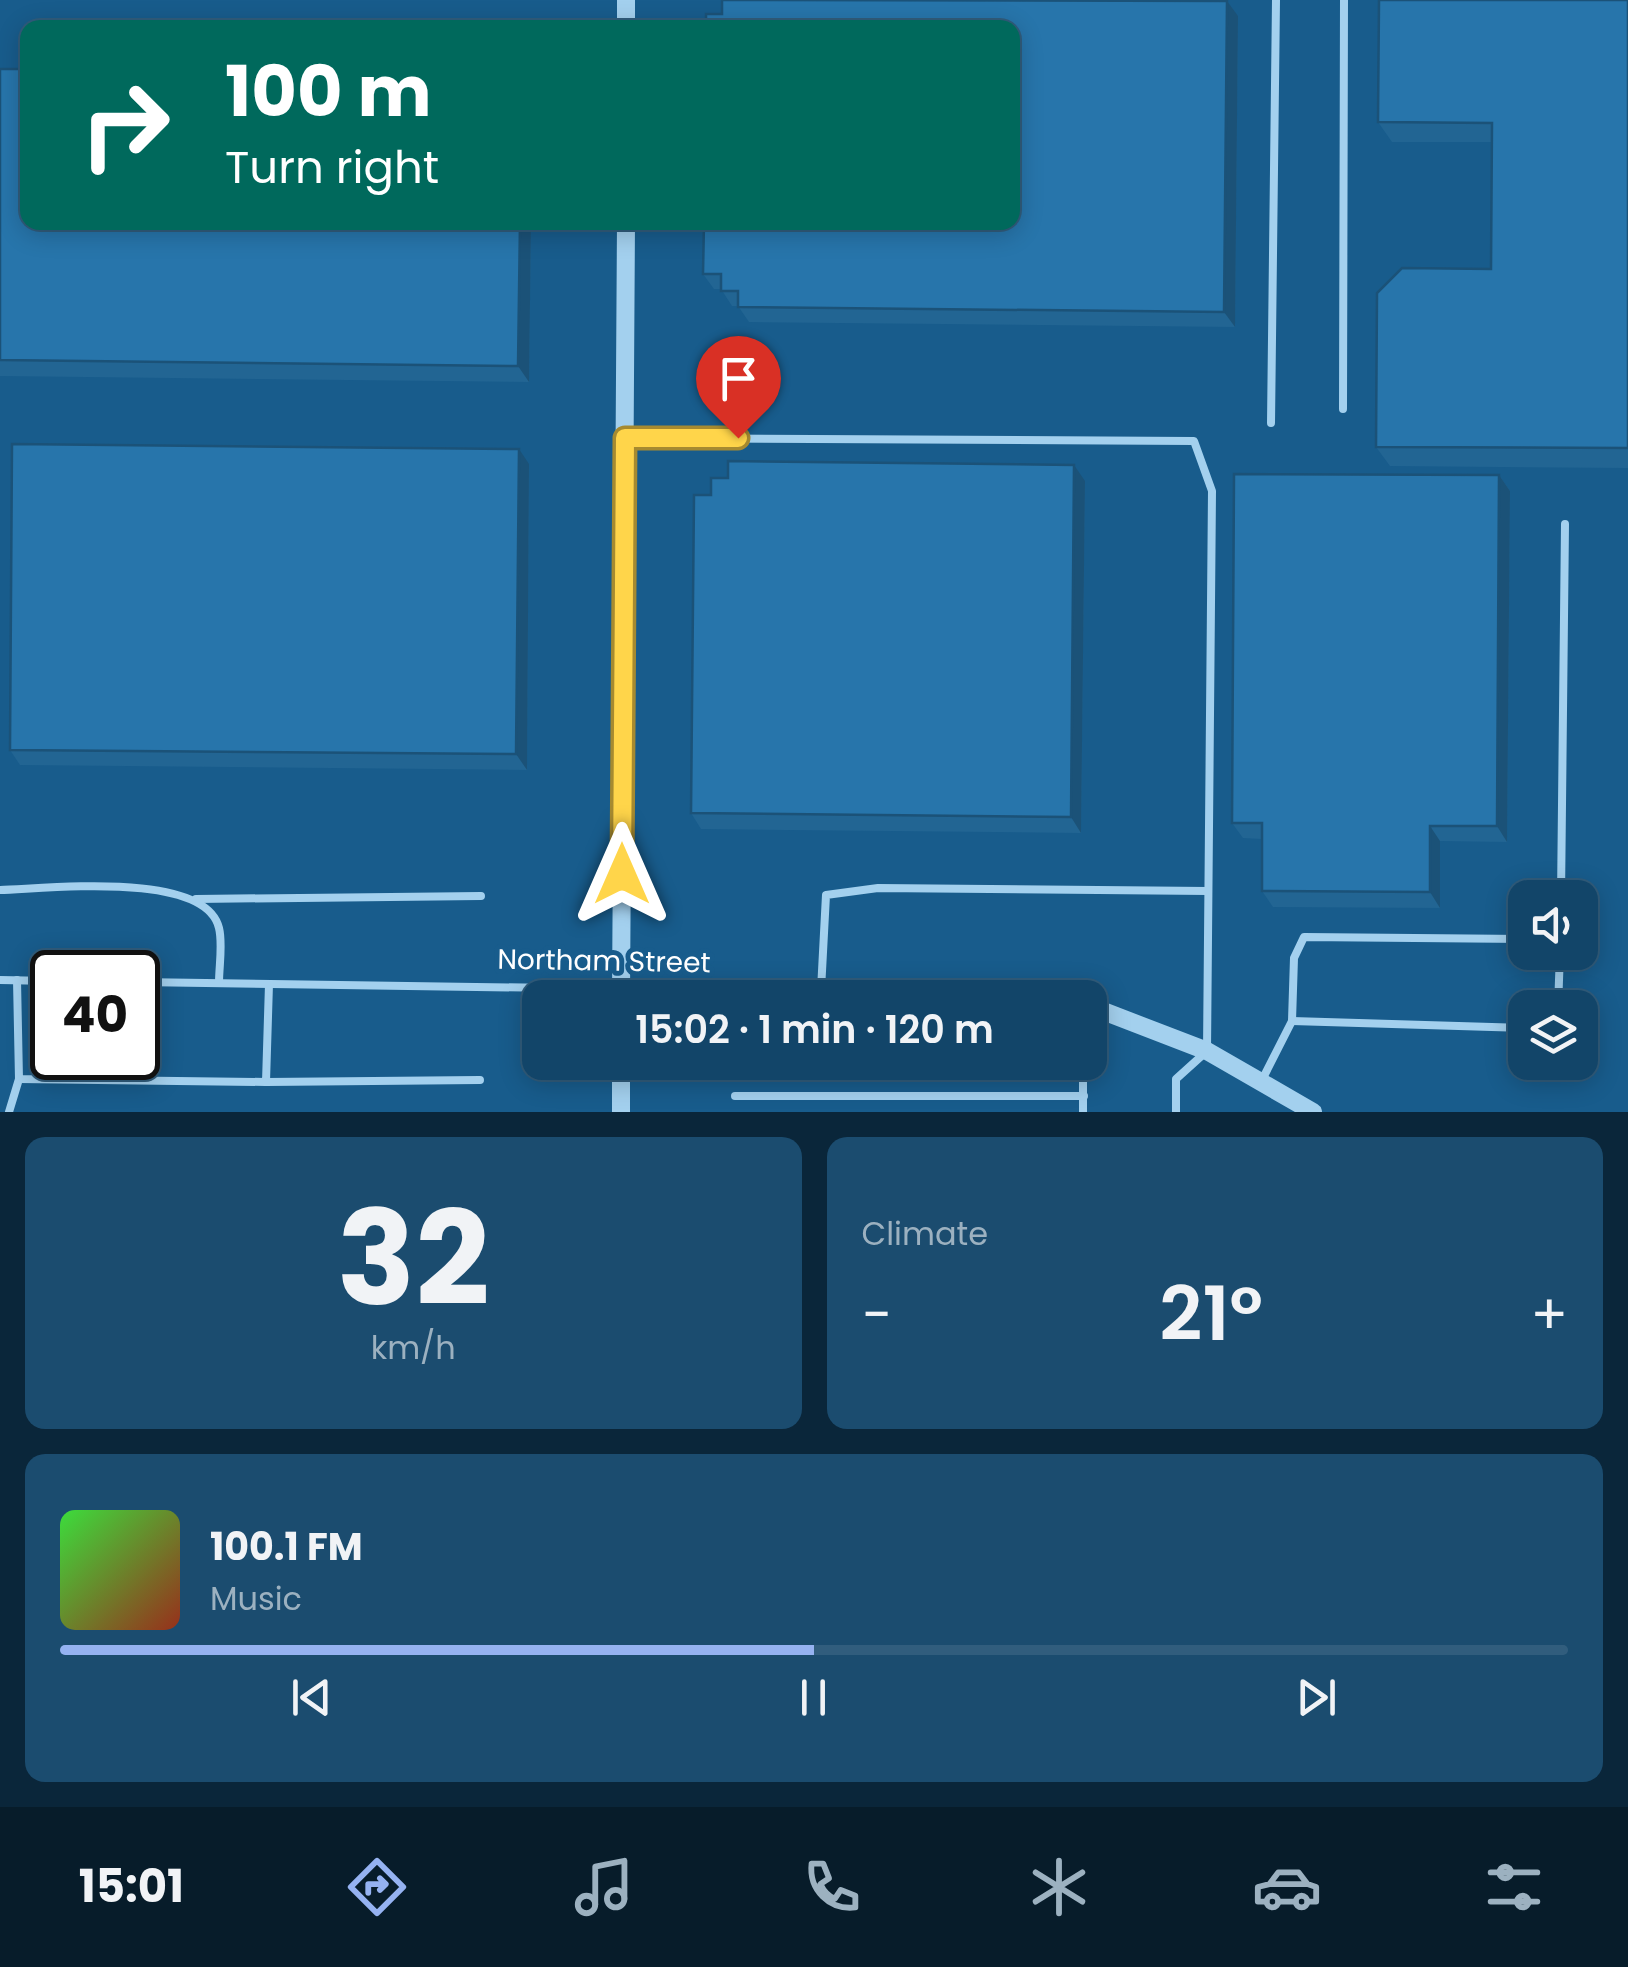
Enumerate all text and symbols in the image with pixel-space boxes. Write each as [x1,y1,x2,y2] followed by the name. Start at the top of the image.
[225,42,432,141] text: 100 m
[60,60,190,190] icon: right
[225,136,439,199] text: Turn right
[696,336,781,439] pin
[711,351,766,406] icon: arrive
[570,822,674,926] position arrow
[1508,880,1598,1080] map controls
[1508,880,1598,970] button: sound
[497,940,711,982] street label: Northam Street
[30,950,160,1080] speed limit sign: 40
[1508,990,1598,1080] button: layers
[635,1003,994,1056] text: 15:02 · 1 min · 120 m
[337,1167,490,1350] text: 32
[862,1211,988,1256] text: Climate
[1159,1261,1263,1366] text: 21°
[862,1276,892,1353] text: −
[1530,1276,1568,1353] text: +
[371,1325,456,1370] text: km/h
[210,1520,363,1573] text: 100.1 FM
[210,1576,302,1621] text: Music
[284,1670,339,1725] icon: previous
[786,1670,841,1725] icon: pause
[1289,1670,1344,1725] icon: next
[342,1852,412,1922] icon: directions
[569,1852,639,1922] icon: music
[797,1852,867,1922] icon: phone
[1024,1852,1094,1922] icon: climate
[1252,1852,1322,1922] icon: car
[1479,1852,1549,1922] icon: filters
[79,1855,184,1918] text: 15:01

